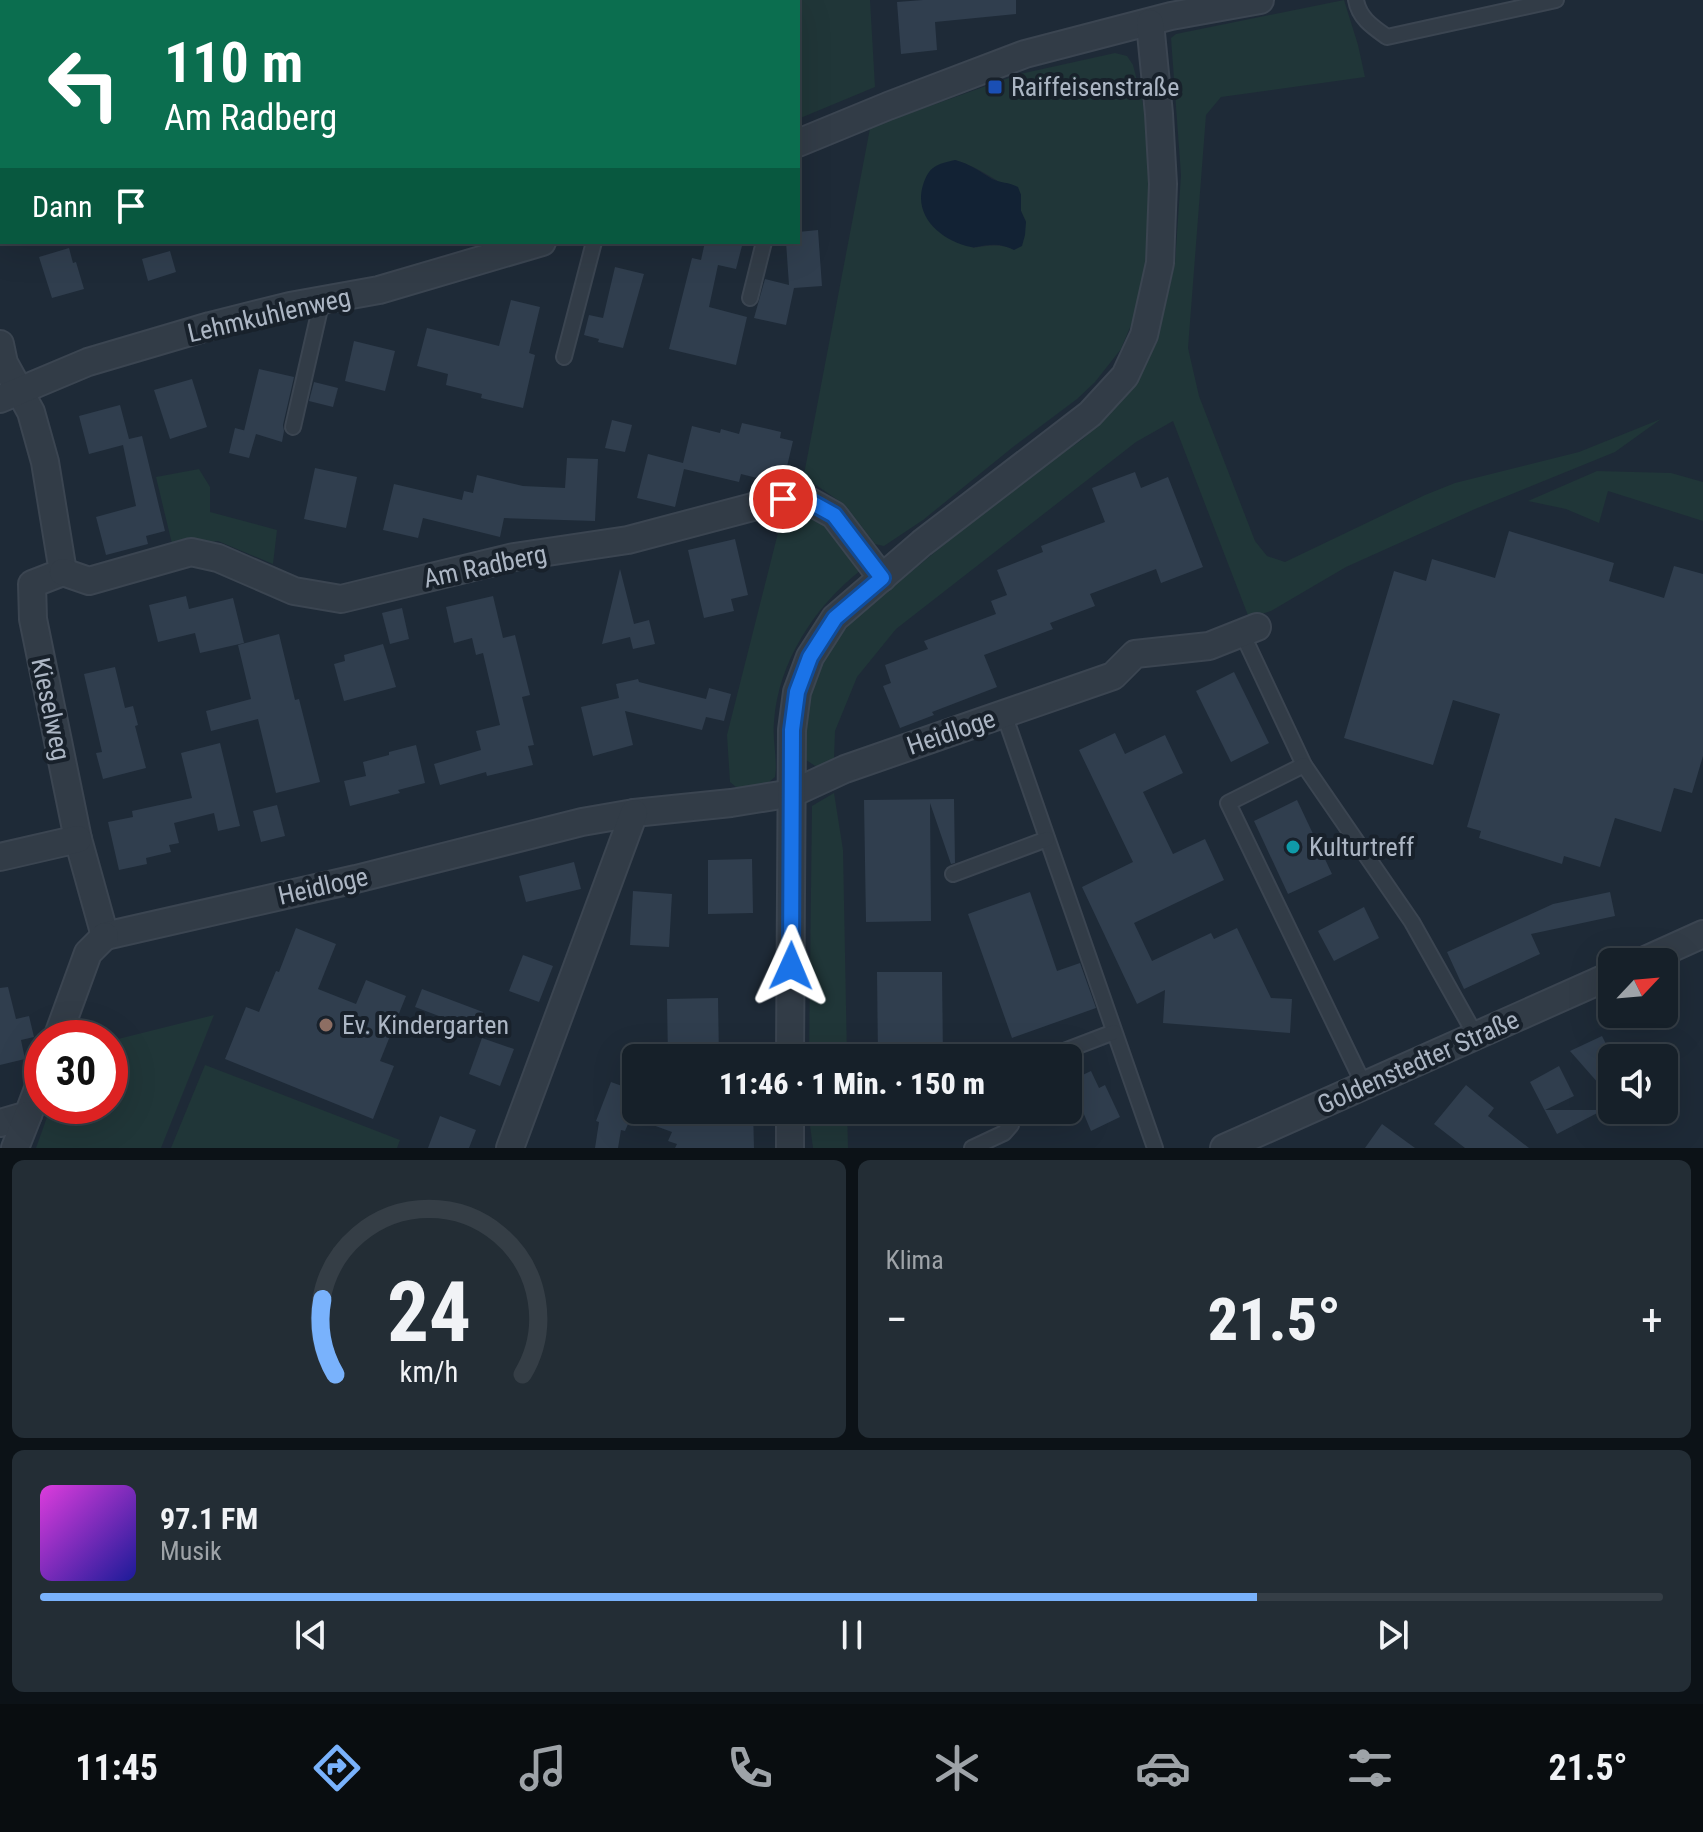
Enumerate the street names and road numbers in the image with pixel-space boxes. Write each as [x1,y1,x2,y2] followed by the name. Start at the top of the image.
[185,282,353,348] street label: Lehmkuhlenweg
[421,538,549,594] street label: Am Radberg
[25,655,77,763] street label: Kieselweg
[903,703,999,761] street label: Heidloge
[275,861,371,911] street label: Heidloge
[1313,1004,1523,1120] street label: Goldenstedter Straße

